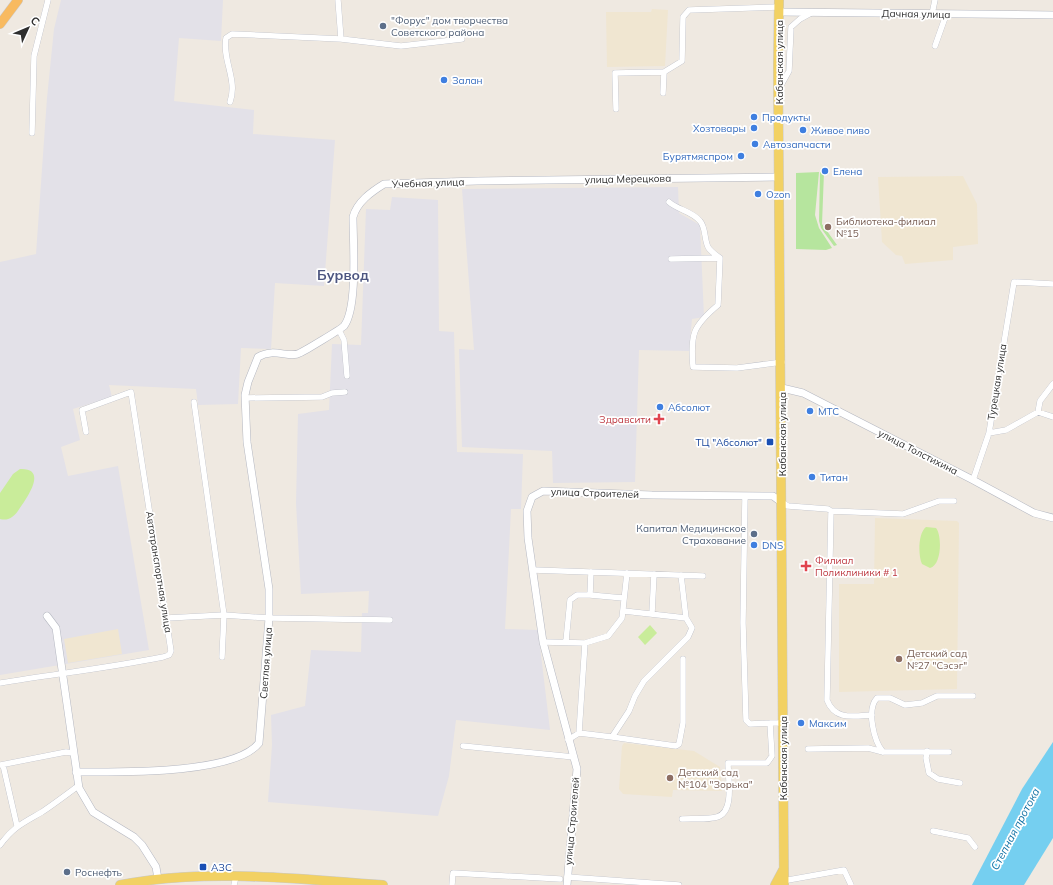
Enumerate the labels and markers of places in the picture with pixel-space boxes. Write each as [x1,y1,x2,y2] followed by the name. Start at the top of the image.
[391,14,508,39] place label: "Форус" дом творчества Советского района
[378,21,388,31] marker: "Форус" дом творчества Советского района
[452,74,483,87] place label: Залан
[439,75,449,85] marker: Залан
[762,111,810,124] place label: Продукты
[749,112,759,122] marker: Продукты
[693,122,746,135] place label: Хозтовары
[749,123,759,133] marker: Хозтовары
[811,124,870,137] place label: Живое пиво
[798,125,808,135] marker: Живое пиво
[763,138,831,151] place label: Автозапчасти
[750,139,760,149] marker: Автозапчасти
[663,150,733,163] place label: Бурятмяспром
[736,151,746,161] marker: Бурятмяспром
[833,165,862,178] place label: Елена
[820,166,830,176] marker: Елена
[766,188,791,201] place label: Ozon
[753,189,763,199] marker: Ozon
[836,215,936,240] place label: Библиотека-филиал №15
[823,222,833,232] marker: Библиотека-филиал №15
[668,401,710,414] place label: Абсолют
[655,402,665,412] marker: Абсолют
[818,405,839,418] place label: МТС
[805,406,815,416] marker: МТС
[599,413,651,426] place label: Здравсити
[654,414,664,424] marker: Здравсити
[695,436,762,449] place label: ТЦ "Абсолют"
[765,437,775,447] marker: ТЦ "Абсолют"
[820,471,848,484] place label: Титан
[807,472,817,482] marker: Титан
[636,522,746,547] place label: Капитал Медицинское Страхование
[749,529,759,539] marker: Капитал Медицинское Страхование
[762,539,783,552] place label: DNS
[749,540,759,550] marker: DNS
[815,554,898,579] place label: Филиал Поликлиники # 1
[800,560,812,572] marker: Филиал Поликлиники # 1
[907,647,967,672] place label: Детский сад №27 "Сэсэг"
[894,654,904,664] marker: Детский сад №27 "Сэсэг"
[809,717,847,730] place label: Максим
[796,718,806,728] marker: Максим
[678,766,753,791] place label: Детский сад №104 "Зорька"
[665,773,675,783] marker: Детский сад №104 "Зорька"
[211,861,232,874] place label: АЗС
[198,862,208,872] marker: АЗС
[75,866,122,879] place label: Роснефть
[62,867,72,877] marker: Роснефть

